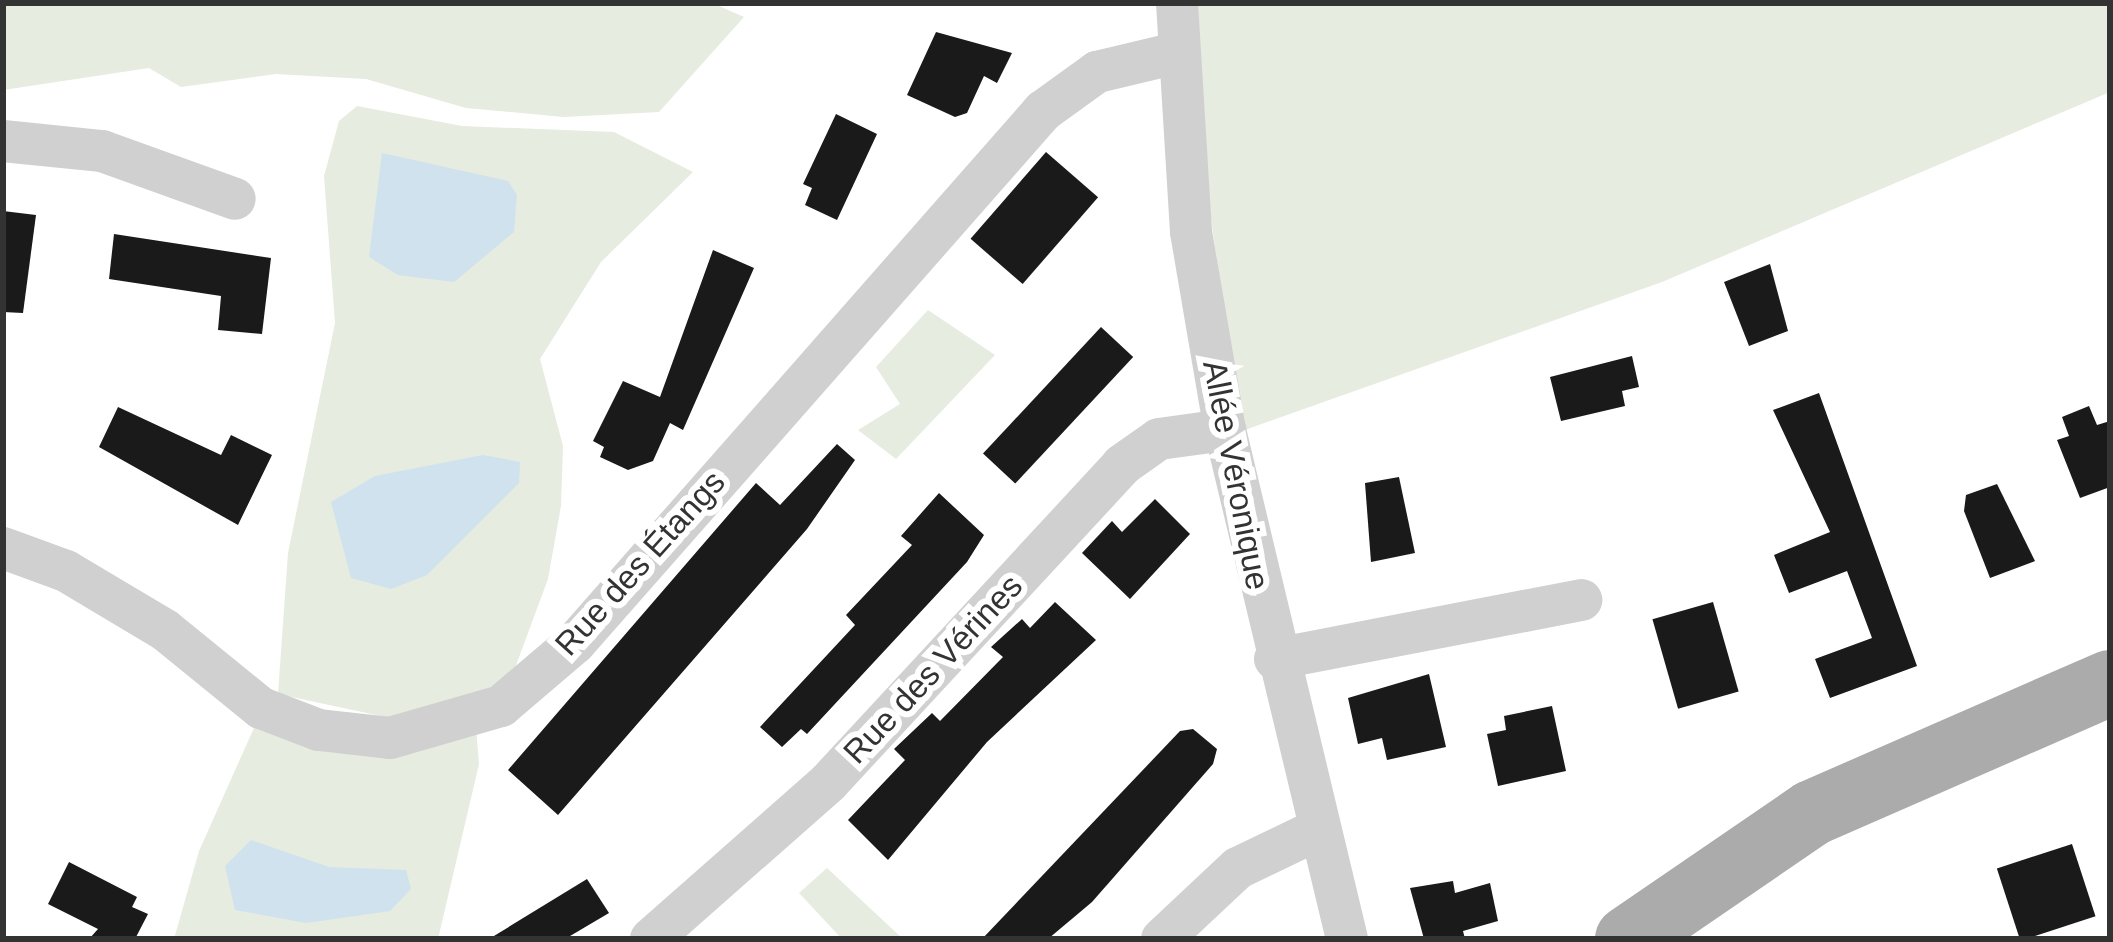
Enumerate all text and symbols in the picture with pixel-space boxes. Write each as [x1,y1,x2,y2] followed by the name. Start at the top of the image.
[1194,357,1278,593] street label: Allée Véronique
[547,462,733,664] street label: Rue des Étangs
[835,566,1031,772] street label: Rue des Vérines

